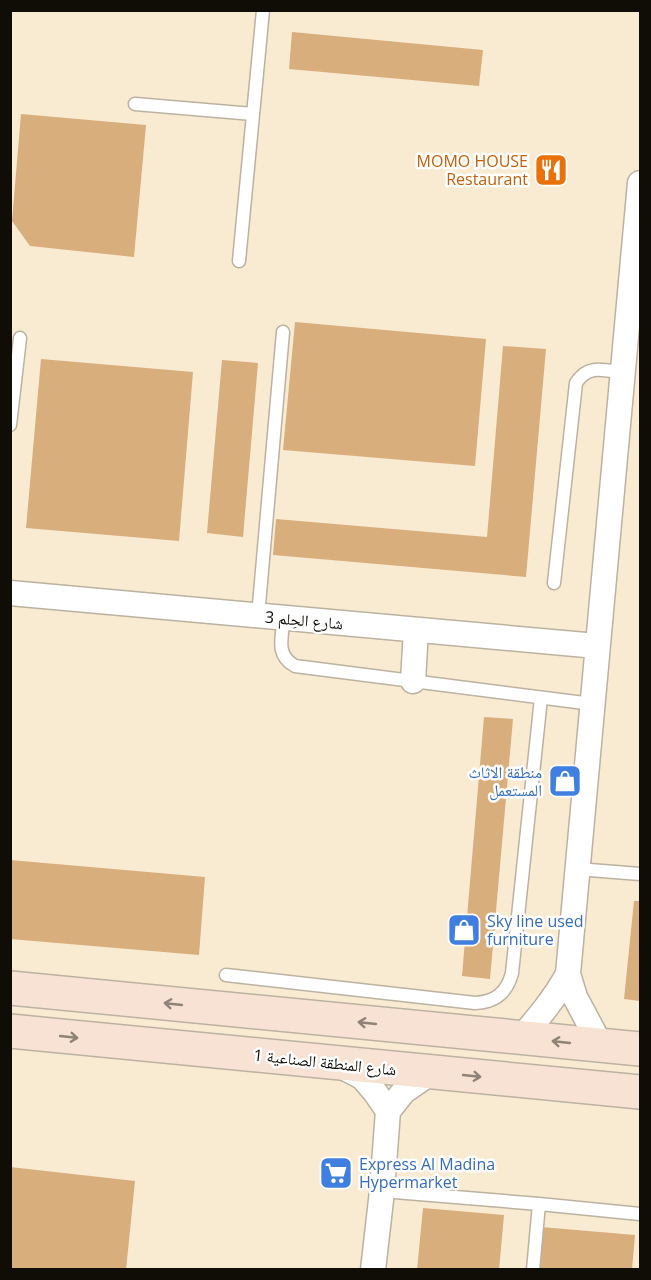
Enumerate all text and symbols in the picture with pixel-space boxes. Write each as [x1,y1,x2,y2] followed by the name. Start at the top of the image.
[417,150,528,190] place label: MOMO HOUSE Restaurant
[533,152,569,188] restaurant icon: MOMO HOUSE Restaurant
[264,606,344,634] street label: شارع الحِلم 3
[468,761,542,801] place label: منطقة الاثاث المستعمل
[547,763,583,799] shop icon: منطقة الاثاث المستعمل
[487,910,584,950] place label: Sky line used furniture
[446,912,482,948] shop icon: Sky line used furniture
[164,998,184,1009] one-way arrow
[358,1017,378,1028] one-way arrow
[58,1032,78,1043] one-way arrow
[552,1036,572,1047] one-way arrow
[253,1044,397,1080] street label: شارع المنطقة الصناعية 1
[461,1071,481,1082] one-way arrow
[359,1153,495,1193] place label: Express Al Madina Hypermarket
[318,1155,354,1191] supermarket icon: Express Al Madina Hypermarket

